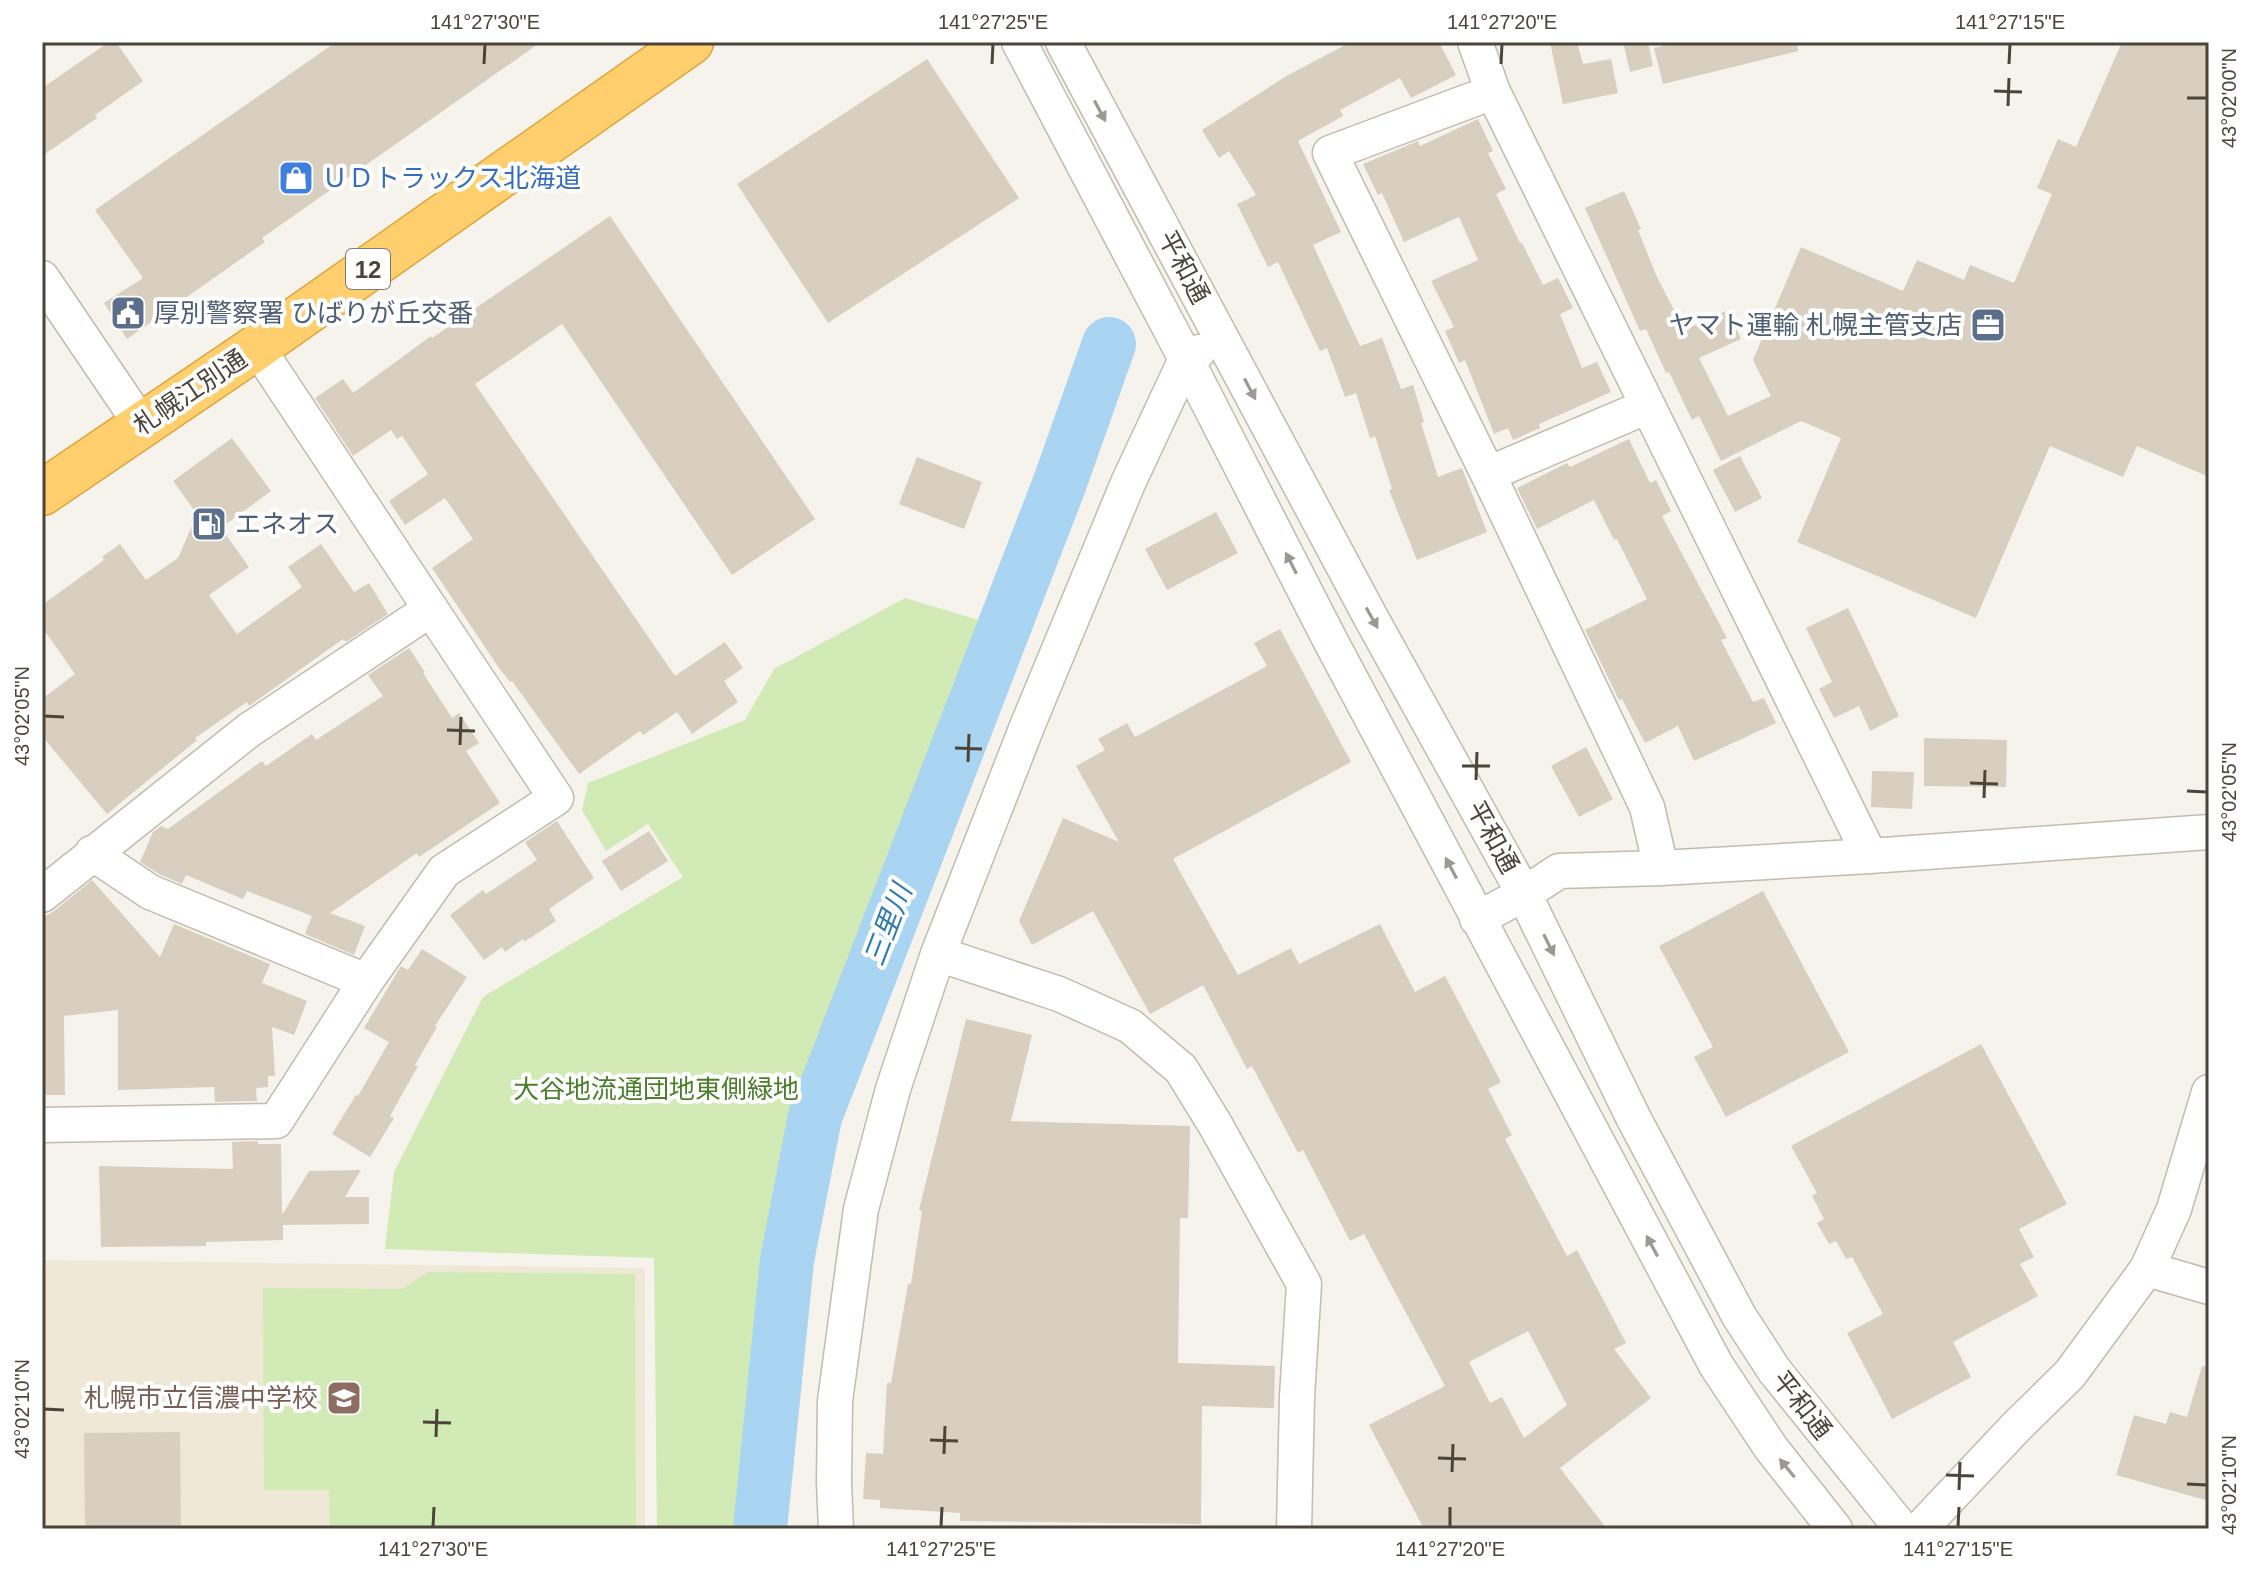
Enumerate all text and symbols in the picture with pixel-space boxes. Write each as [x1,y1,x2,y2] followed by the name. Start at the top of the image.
[430,11,540,33] text: 141°27'30"E
[938,11,1048,33] text: 141°27'25"E
[1447,11,1557,33] text: 141°27'20"E
[1955,11,2065,33] text: 141°27'15"E
[2218,48,2240,148] text: 43°02'00"N
[1093,99,1106,122] one-way arrow
[277,159,315,197] shop icon: ＵＤトラックス北海道
[322,163,581,193] place label: ＵＤトラックス北海道
[1152,226,1216,308] street label: 平和通
[346,249,390,289] road number: 12
[109,294,147,332] public building icon: 厚別警察署 ひばりが丘交番
[154,298,473,328] place label: 厚別警察署 ひばりが丘交番
[1969,306,2007,344] office icon: ヤマト運輸 札幌主管支店
[1669,310,1962,340] place label: ヤマト運輸 札幌主管支店
[128,343,252,441] street label: 札幌江別通
[1243,377,1256,400] one-way arrow
[190,505,228,543] fuel station icon: エネオス
[235,509,339,539] place label: エネオス
[1284,552,1298,575] one-way arrow
[1365,607,1378,630] one-way arrow
[11,666,33,766] text: 43°02'05"N
[2218,742,2240,842] text: 43°02'05"N
[1461,796,1525,878] street label: 平和通
[1444,857,1457,880] one-way arrow
[858,877,919,970] water label: 三里川
[1543,934,1556,957] one-way arrow
[513,1074,799,1104] park label: 大谷地流通団地東側緑地
[1646,1234,1659,1257] one-way arrow
[11,1359,33,1459] text: 43°02'10"N
[1766,1365,1838,1445] street label: 平和通
[325,1379,363,1417] school or university icon: 札幌市立信濃中学校
[84,1383,318,1413] place label: 札幌市立信濃中学校
[2218,1435,2240,1535] text: 43°02'10"N
[1779,1458,1796,1478] one-way arrow
[378,1538,488,1560] text: 141°27'30"E
[886,1538,996,1560] text: 141°27'25"E
[1395,1538,1505,1560] text: 141°27'20"E
[1903,1538,2013,1560] text: 141°27'15"E

